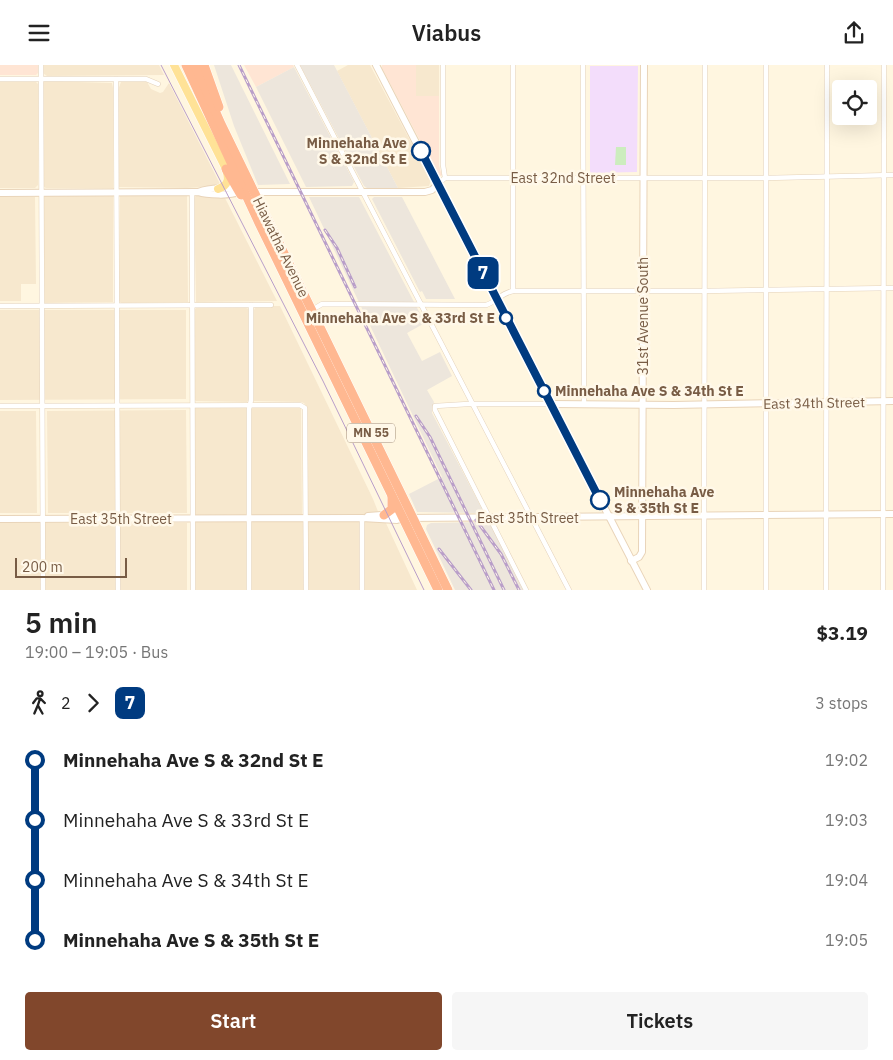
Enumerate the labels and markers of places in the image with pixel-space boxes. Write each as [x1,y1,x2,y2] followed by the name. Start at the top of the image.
[307,134,407,168] place label: Minnehaha Ave S & 32nd St E
[411,141,431,161] marker: Minnehaha Ave S & 32nd St E
[306,309,495,327] place label: Minnehaha Ave S & 33rd St E
[499,311,513,325] marker: Minnehaha Ave S & 33rd St E
[555,382,744,400] place label: Minnehaha Ave S & 34th St E
[537,384,551,398] marker: Minnehaha Ave S & 34th St E
[614,483,715,517] place label: Minnehaha Ave S & 35th St E
[590,490,610,510] marker: Minnehaha Ave S & 35th St E

